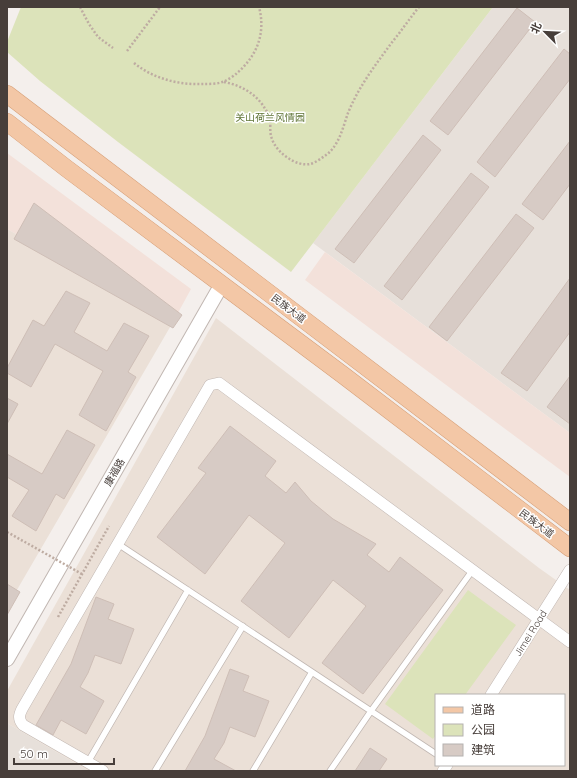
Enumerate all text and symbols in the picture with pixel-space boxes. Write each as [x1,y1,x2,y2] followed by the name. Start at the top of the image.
[525,12,565,52] north arrow
[527,20,544,36] text: 北
[235,111,305,124] park label: 关山荷兰风情园
[269,291,309,326] street label: 民族大道
[101,456,128,488] street label: 康福路
[517,506,557,541] street label: 民族大道
[511,608,550,659] street label: Jimei Road
[435,694,565,766] legend
[471,702,495,717] text: 道路
[471,722,495,737] text: 公园
[14,740,114,766] scale bar
[471,742,495,757] text: 建筑
[20,746,48,761] text: 50 m

